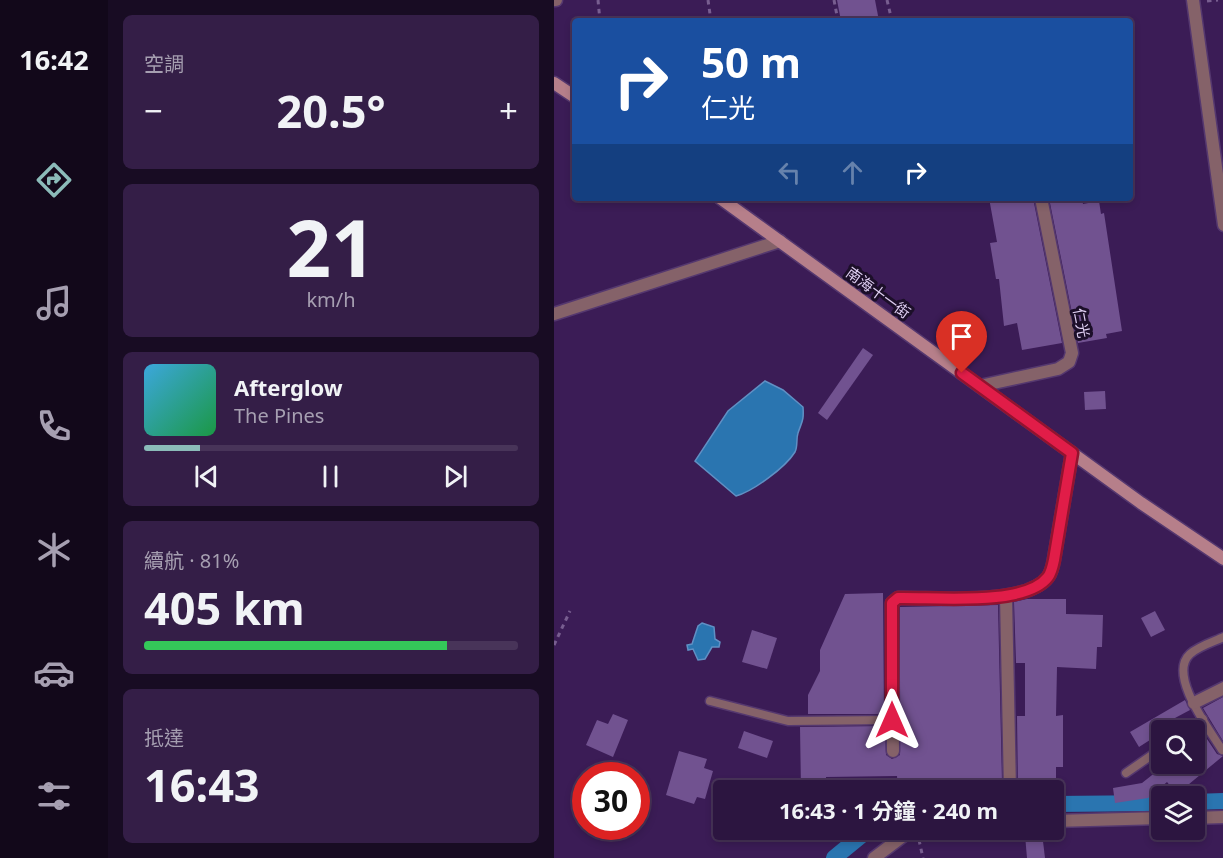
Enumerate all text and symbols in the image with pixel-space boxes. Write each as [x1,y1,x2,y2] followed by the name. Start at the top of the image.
[701,33,801,90] text: 50 m
[19,41,89,78] text: 16:42
[602,42,680,120] icon: right
[144,50,184,77] text: 空調
[277,80,385,141] text: 20.5°
[144,88,163,133] text: −
[499,88,518,133] text: +
[701,89,755,126] text: 仁光
[773,156,806,189] icon: left
[836,156,869,189] icon: ahead
[899,156,932,189] icon: right
[33,159,75,201] icon: directions
[286,194,376,300] text: 21
[842,262,915,322] street label: 南海十一街
[33,282,75,324] icon: music
[306,286,356,313] text: km/h
[1069,306,1095,339] street label: 仁光
[936,311,987,373] pin
[945,320,978,353] icon: arrive
[234,372,343,402] text: Afterglow
[234,402,324,429] text: The Pines
[33,405,75,447] icon: phone
[190,460,223,493] icon: previous
[314,460,347,493] icon: pause
[439,460,472,493] icon: next
[33,529,75,571] icon: climate
[144,547,239,574] text: 續航 · 81%
[144,577,305,638] text: 405 km
[33,652,75,694] icon: car
[860,688,924,752] position arrow
[1151,720,1205,840] map controls
[1151,720,1205,774] button: search
[144,724,184,751] text: 抵達
[144,754,260,815] text: 16:43
[572,762,650,840] speed limit sign: 30
[33,775,75,817] icon: filters
[1151,786,1205,840] button: layers
[779,795,998,825] text: 16:43 · 1 分鐘 · 240 m

